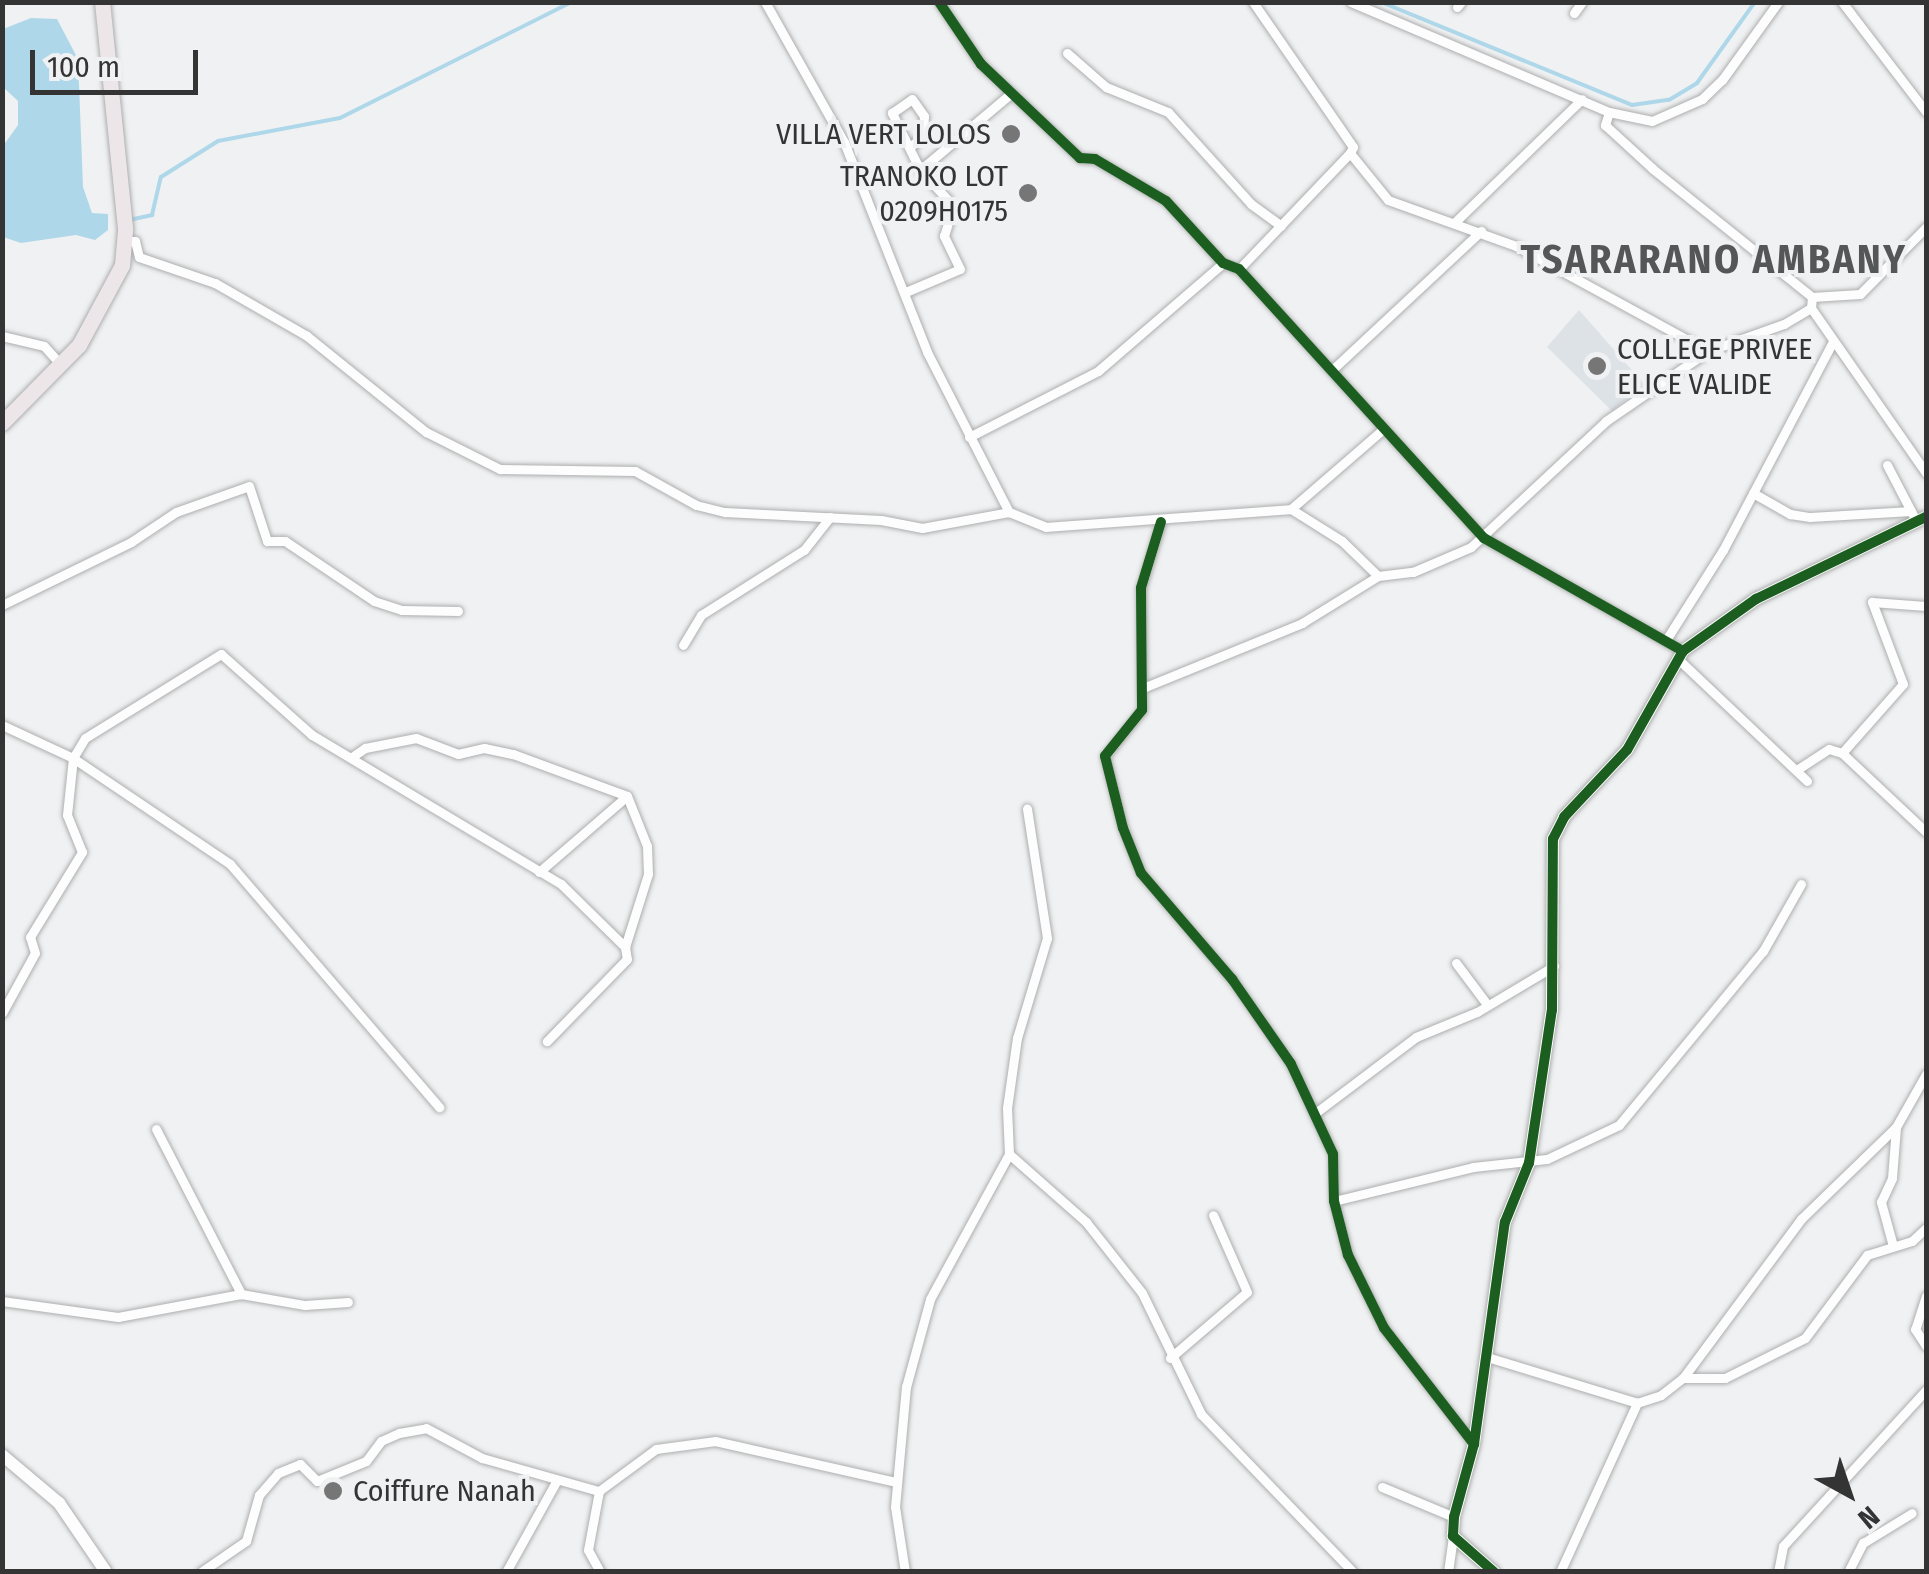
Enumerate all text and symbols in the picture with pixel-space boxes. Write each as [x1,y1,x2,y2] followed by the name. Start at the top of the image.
[35,30,202,92] scale bar
[47,49,120,85] text: 100 m
[776,116,991,152] place label: VILLA VERT LOLOS
[1000,123,1022,145] marker: VILLA VERT LOLOS
[840,158,1008,228] place label: TRANOKO LOT 0209H0175
[1017,182,1039,204] marker: TRANOKO LOT 0209H0175
[1521,236,1907,284] district label: TSARARANO AMBANY
[1617,331,1812,402] place label: COLLEGE PRIVEE ELICE VALIDE
[1586,355,1608,377] marker: COLLEGE PRIVEE ELICE VALIDE
[1799,1444,1899,1544] north arrow
[353,1473,536,1509] place label: Coiffure Nanah
[322,1480,344,1502] marker: Coiffure Nanah
[1852,1499,1886,1535] text: N

